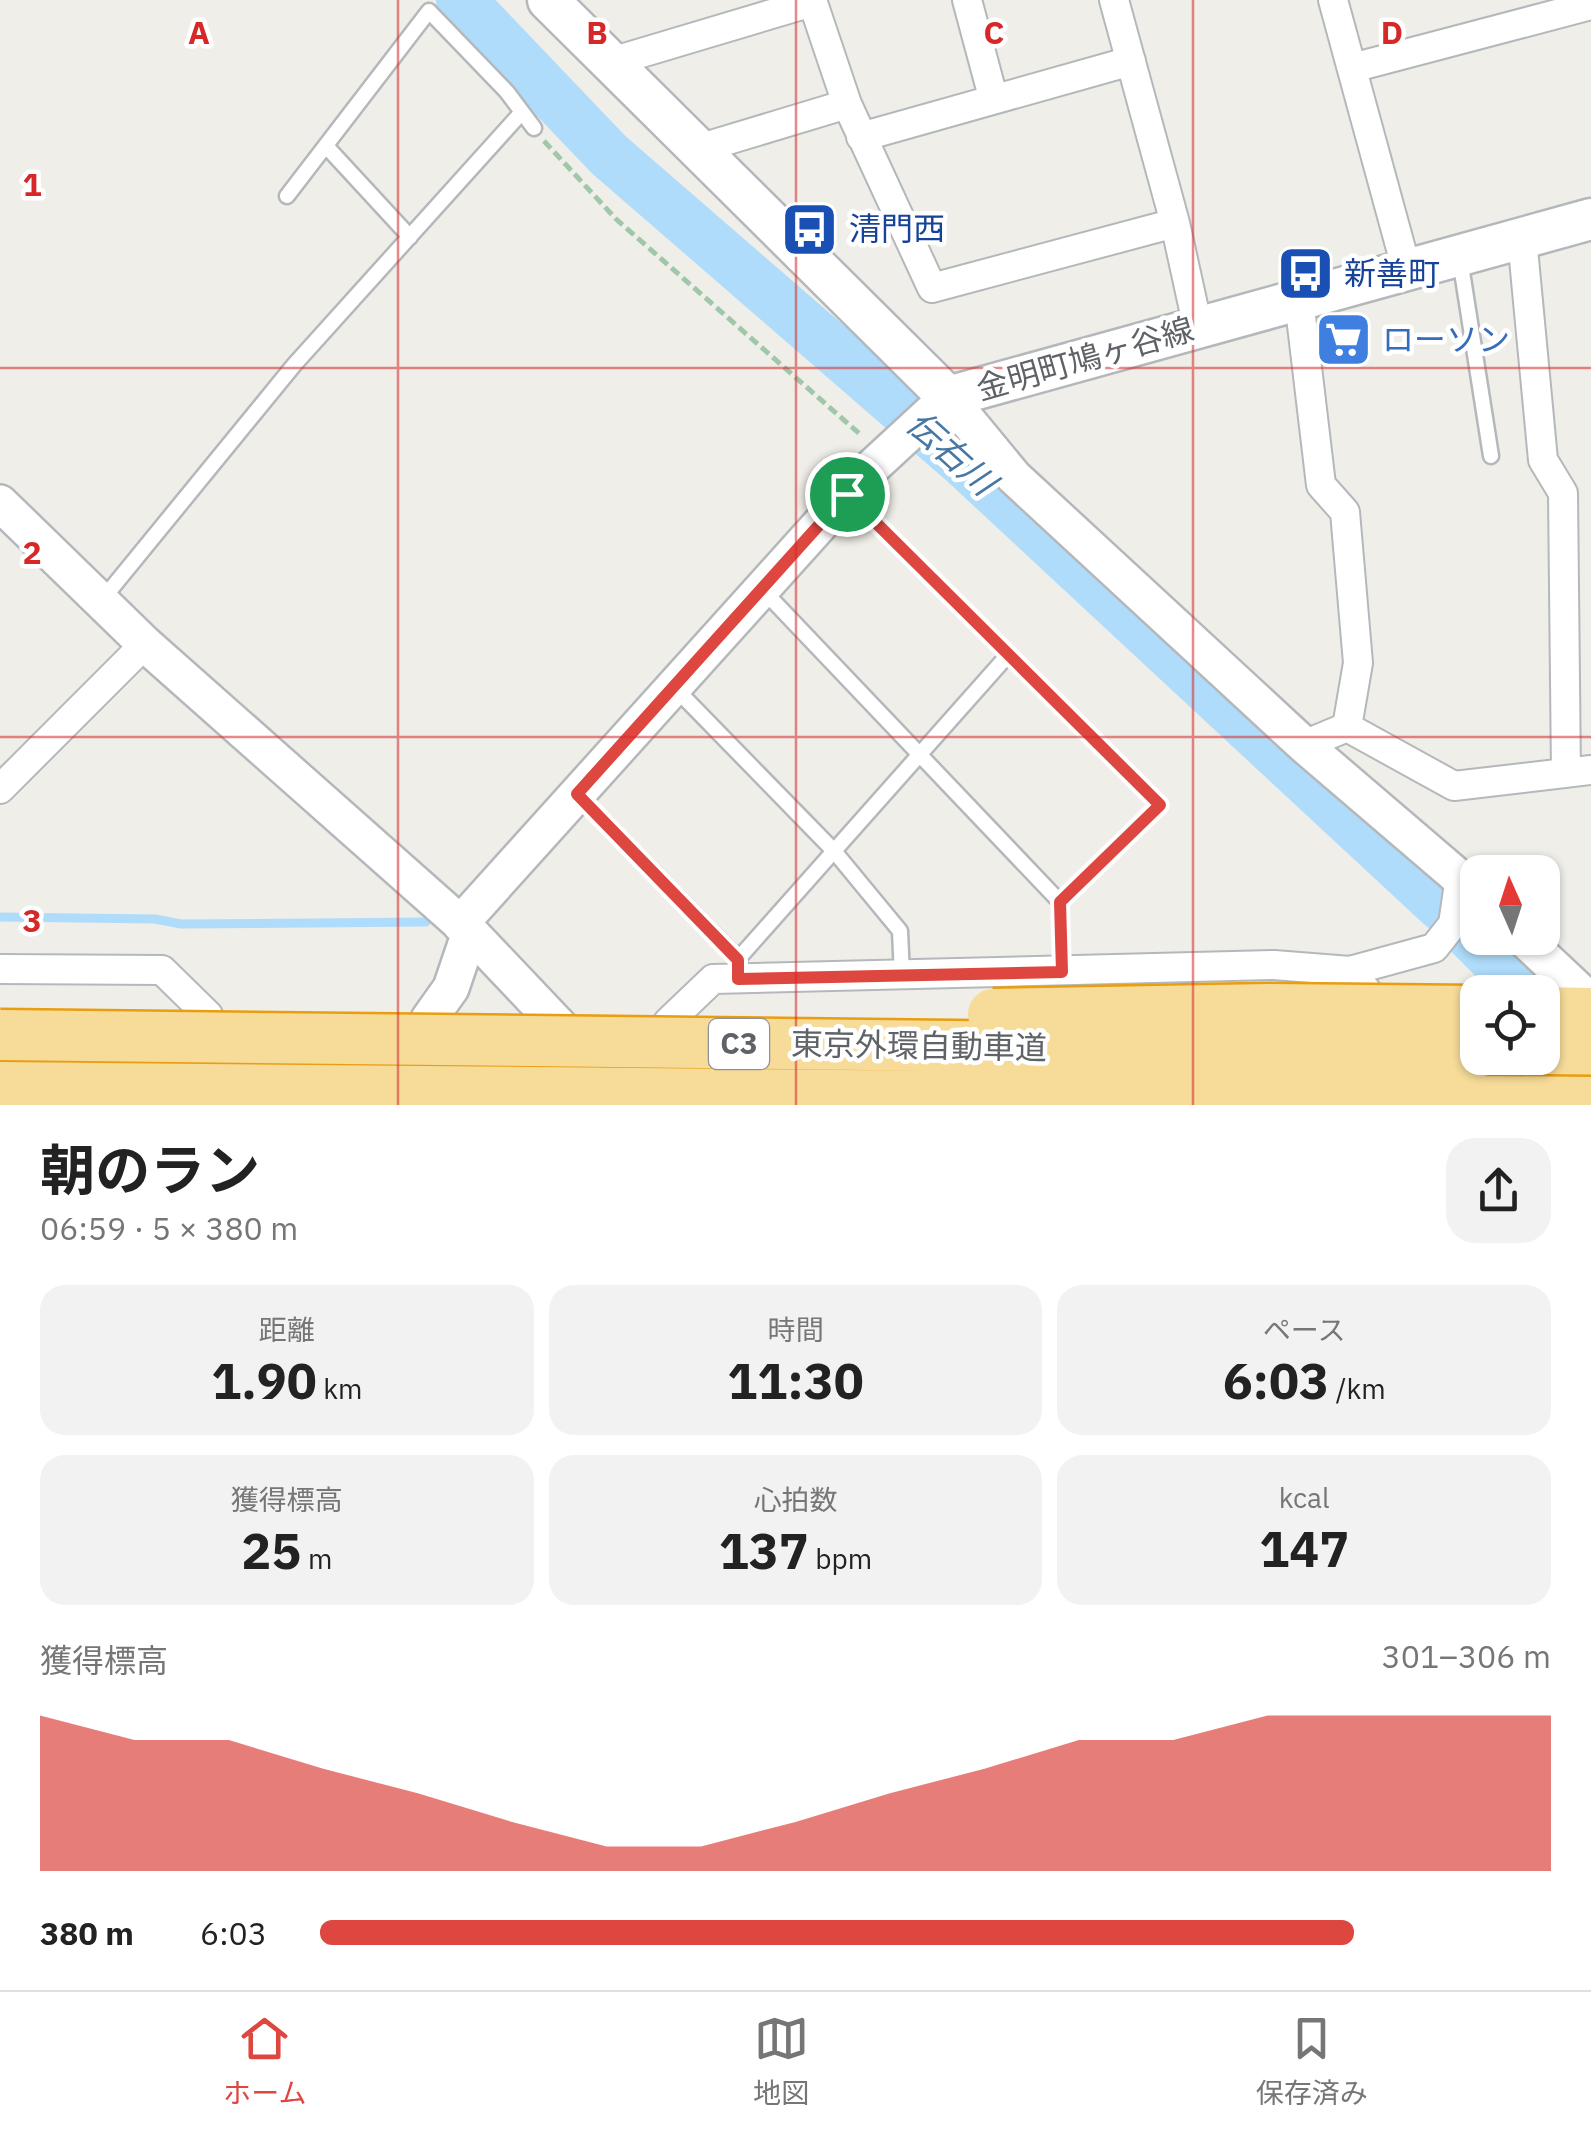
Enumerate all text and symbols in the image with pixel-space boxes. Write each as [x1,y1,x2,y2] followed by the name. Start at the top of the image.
[188,11,210,53] text: A
[586,11,608,53] text: B
[984,11,1004,53] text: C
[1381,11,1403,53] text: D
[22,163,42,205] text: 1
[780,199,840,259] bus stop icon: 清門西
[849,207,945,249] place label: 清門西
[1275,244,1335,304] bus stop icon: 新善町
[1344,252,1440,294] place label: 新善町
[971,307,1198,409] street label: 金明町鳩ヶ谷線
[1313,310,1373,370] supermarket icon: ローソン
[1382,318,1510,360] place label: ローソン
[897,400,1009,507] water label: 伝右川
[805,452,890,537] pin
[820,467,875,522] icon: arrive
[22,531,42,573] text: 2
[1460,855,1560,955] north arrow
[1460,855,1560,1075] map controls
[22,899,42,941] text: 3
[1460,975,1560,1075] button: locate
[709,1019,769,1069] road number: C3
[791,1022,1047,1068] street label: 東京外環自動車道
[40,1134,260,1205] text: 朝のラン
[1446,1138,1551,1243] button: share
[40,1207,298,1249] text: 06:59 · 5 × 380 m
[259,1311,315,1348] text: 距離
[767,1311,824,1348] text: 時間
[1263,1311,1345,1348] text: ペース
[211,1348,317,1413] text: 1.90
[727,1348,864,1413] text: 11:30
[1223,1348,1329,1413] text: 6:03
[317,1370,362,1407] text: km
[1329,1370,1386,1407] text: /km
[1279,1479,1330,1516] text: kcal
[231,1481,343,1518] text: 獲得標高
[753,1481,838,1518] text: 心拍数
[1259,1516,1349,1581] text: 147
[241,1518,301,1583] text: 25
[719,1518,809,1583] text: 137
[301,1540,332,1577] text: m
[809,1540,872,1577] text: bpm
[1381,1635,1551,1677] text: 301–306 m
[40,1639,168,1681] text: 獲得標高
[40,1912,134,1954] text: 380 m
[200,1912,267,1954] text: 6:03
[223,2011,306,2111] tab: ホーム
[753,2011,809,2111] tab: 地図
[1256,2011,1368,2111] tab: 保存済み

